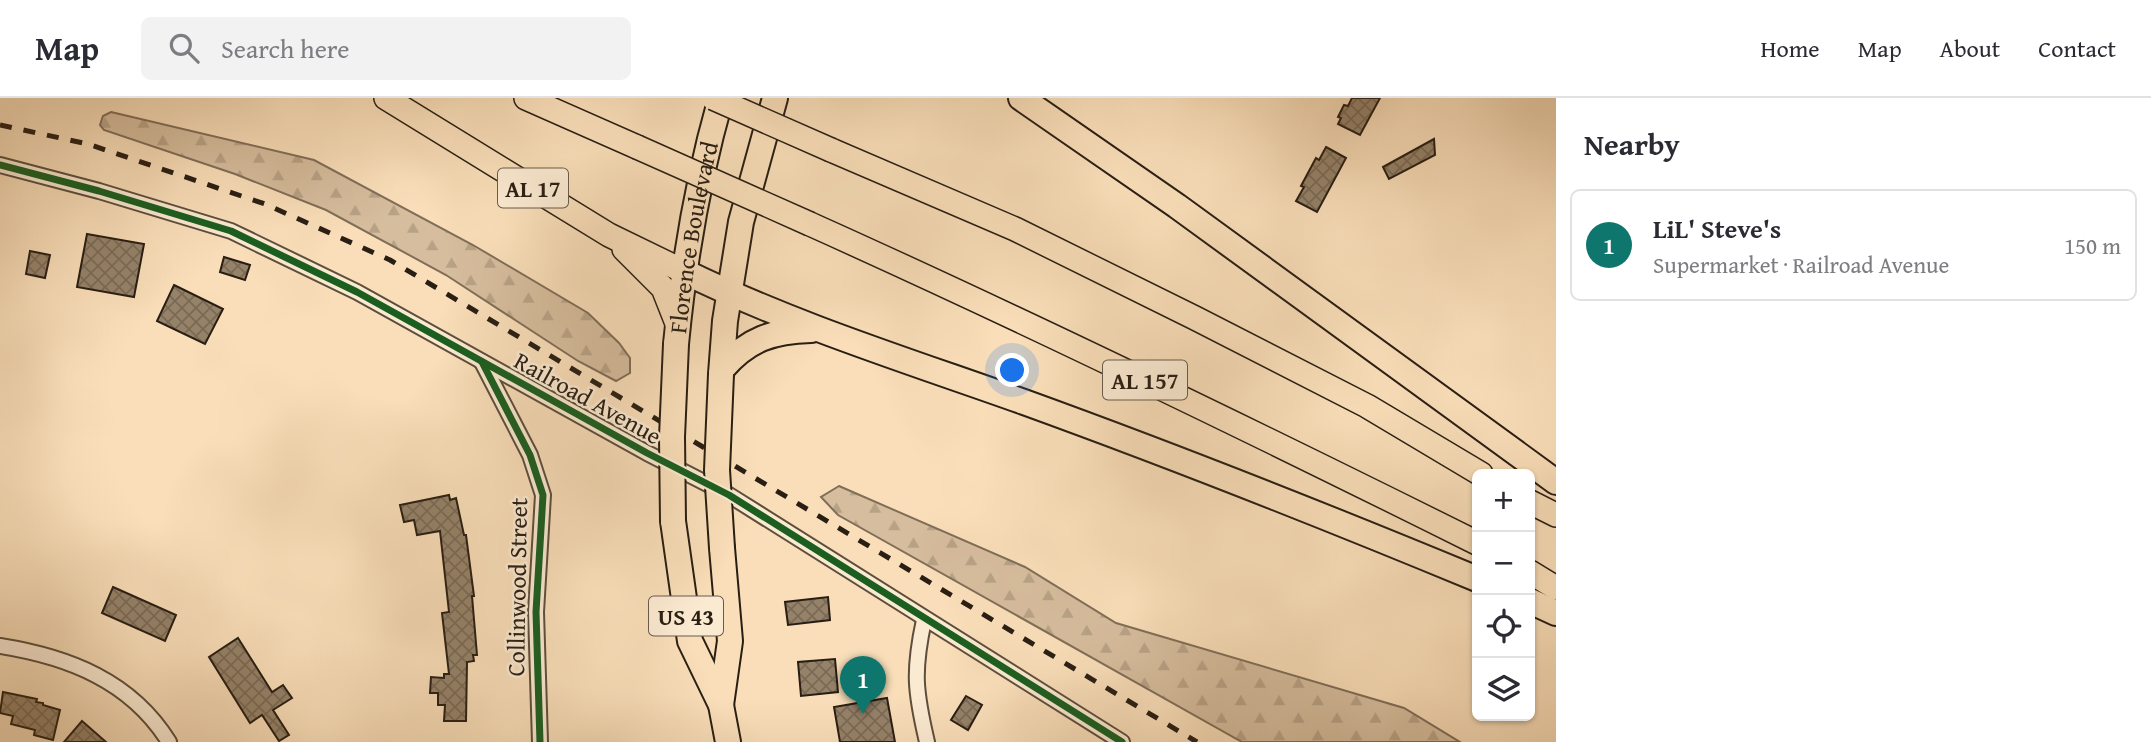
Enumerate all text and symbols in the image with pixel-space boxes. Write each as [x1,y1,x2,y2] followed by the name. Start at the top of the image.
[141,17,631,80] search box
[35,24,99,72] text: Map
[165,29,203,67] icon: search
[221,29,349,68] text: Search here
[1761,31,1820,66] text: Home
[1858,31,1902,66] text: Map
[1940,31,2000,66] text: About
[2038,31,2116,66] text: Contact
[1584,122,1680,166] text: Nearby
[660,137,726,335] street label: Florence Boulevard
[498,169,568,208] road number: AL 17
[1653,209,1781,248] text: LiL' Steve's
[1603,229,1615,262] text: 1
[2064,229,2121,262] text: 150 m
[1653,248,1949,281] text: Supermarket · Railroad Avenue
[508,343,668,453] street label: Railroad Avenue
[995,353,1029,387] your location
[1103,360,1187,400] road number: AL 157
[1472,469,1535,721] map controls
[1472,469,1535,532] button: +
[498,497,536,677] street label: Collinwood Street
[1472,532,1535,595] button: −
[1472,595,1535,658] button: locate
[649,596,723,636] road number: US 43
[840,656,886,714] pin: 1
[1472,658,1535,721] button: layers

